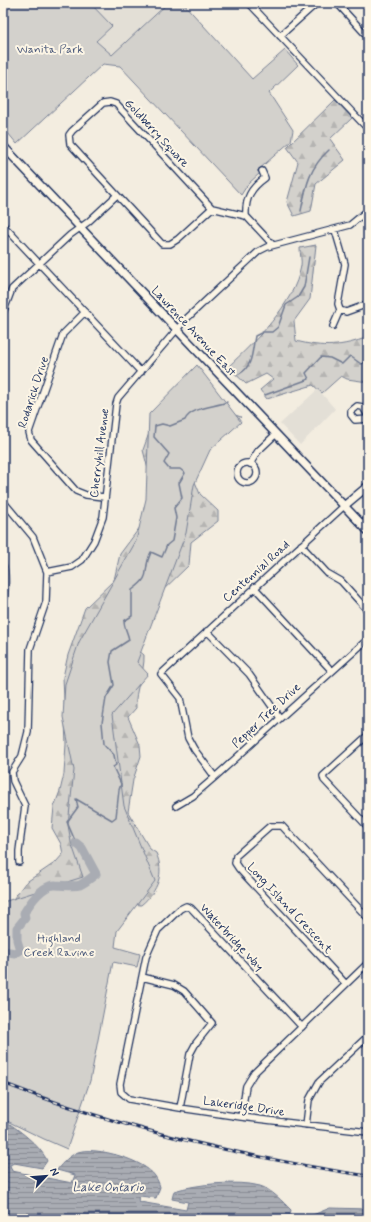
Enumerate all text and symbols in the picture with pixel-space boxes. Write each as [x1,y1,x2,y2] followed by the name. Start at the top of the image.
[17,42,83,58] park label: Wanita Park
[120,96,192,172] street label: Goldberry Square
[147,283,240,381] street label: Lawrence Avenue East
[15,354,53,430] street label: Rodarick Drive
[87,407,113,499] street label: Cherryhill Avenue
[220,537,294,606] street label: Centennial Road
[229,680,305,752] street label: Pepper Tree Drive
[243,860,336,957] street label: Long Island Crescent
[196,901,267,975] street label: Waterbridge Way
[24,931,94,961] park label: Highland Creek Ravine
[202,1093,286,1122] street label: Lakeridge Drive
[26,1156,66,1196] north arrow
[46,1166,62,1178] text: N
[72,1179,145,1196] water label: Lake Ontario

